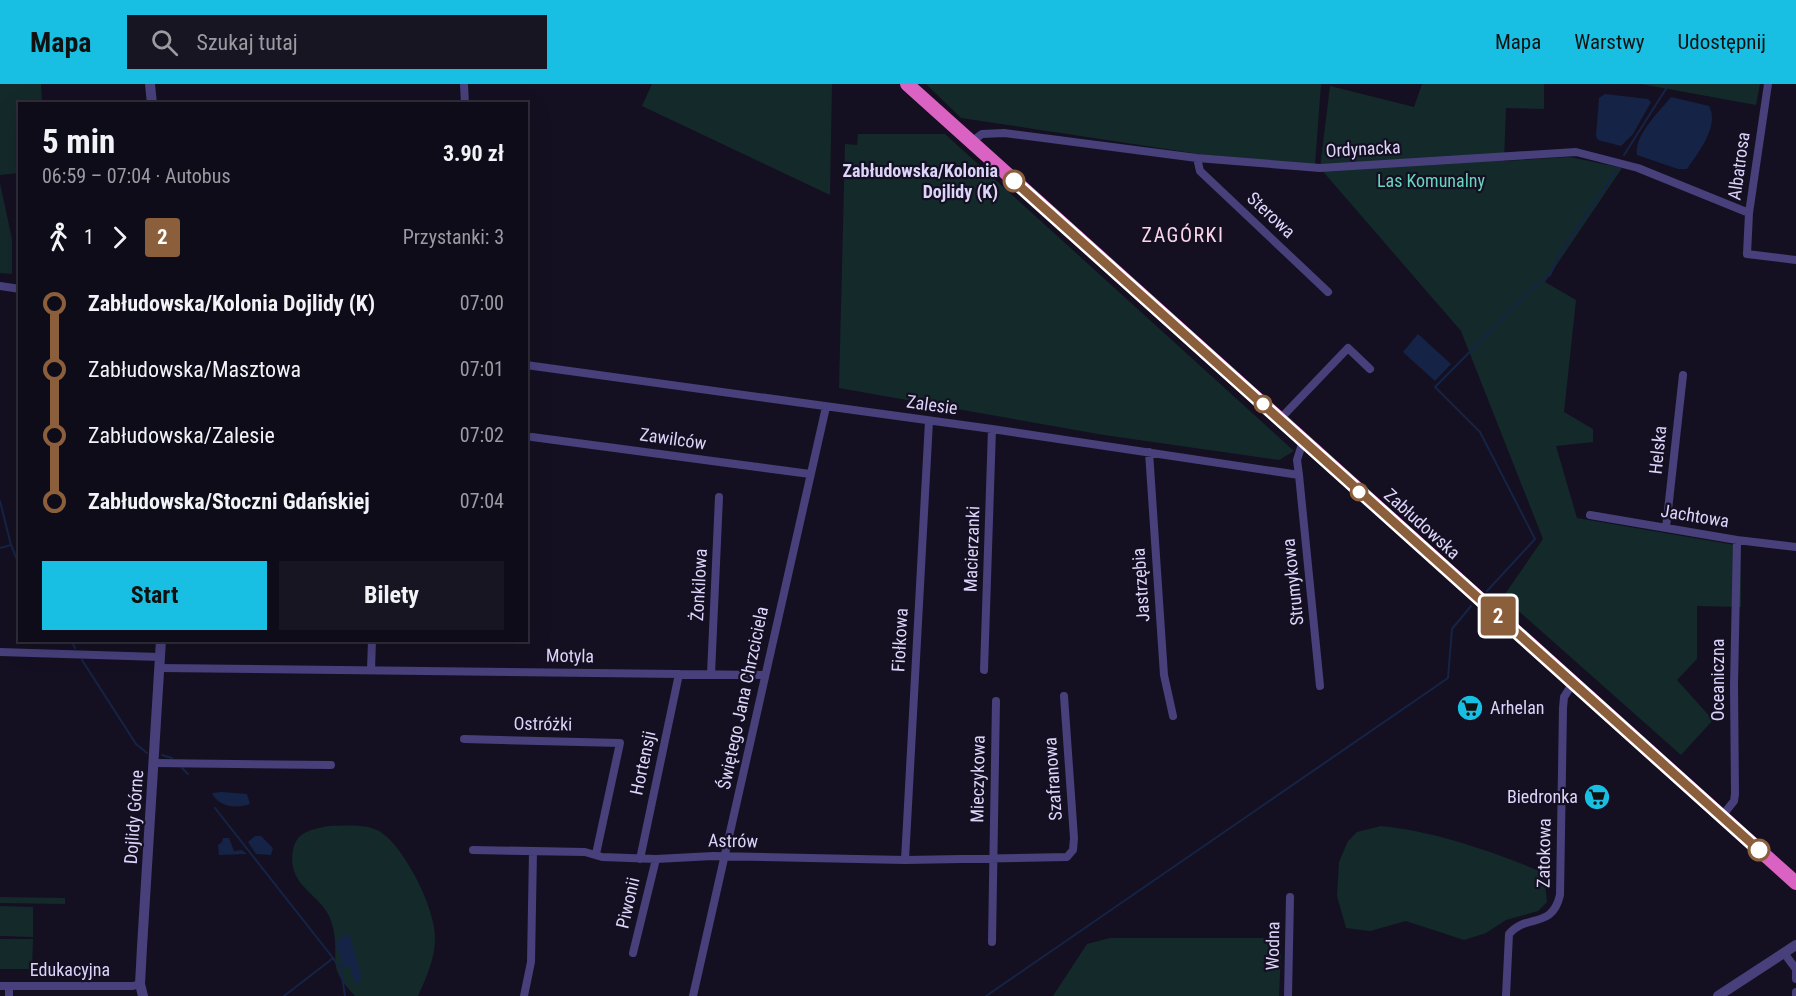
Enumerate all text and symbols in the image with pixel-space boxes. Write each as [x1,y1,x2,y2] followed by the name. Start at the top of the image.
[127,15,547,69] search box
[30,26,91,59] text: Mapa
[148,26,181,59] icon: search
[196,30,298,55] text: Szukaj tutaj
[1495,30,1541,54] text: Mapa
[1574,30,1645,54] text: Warstwy
[1678,30,1766,54] text: Udostępnij
[42,122,115,161] text: 5 min
[1723,131,1754,201] street label: Albatrosa
[1325,136,1401,161] street label: Ordynacka
[443,141,504,166] text: 3.90 zł
[843,160,998,203] place label: Zabłudowska/Kolonia Dojlidy (K)
[42,164,231,188] text: 06:59 – 07:04 · Autobus
[1003,170,1025,192] marker: Zabłudowska/Kolonia Dojlidy (K)
[1377,170,1486,191] park label: Las Komunalny
[1243,187,1300,242] street label: Sterowa
[42,221,75,254] icon: walk
[103,221,136,254] icon: forward
[1142,223,1224,247] district label: ZAGÓRKI
[84,225,94,249] text: 1
[157,225,168,249] text: 2
[403,225,504,249] text: Przystanki: 3
[88,291,375,316] text: Zabłudowska/Kolonia Dojlidy (K)
[460,291,504,315] text: 07:00
[88,357,301,382] text: Zabłudowska/Masztowa
[460,357,504,381] text: 07:01
[905,391,959,418] street label: Zalesie
[1254,395,1272,413] unlabelled marker
[88,423,275,448] text: Zabłudowska/Zalesie
[460,423,504,447] text: 07:02
[638,423,708,454] street label: Zawilców
[1645,425,1670,475] street label: Helska
[1350,483,1368,501] unlabelled marker
[1380,484,1465,563] street label: Zabłudowska
[88,489,370,514] text: Zabłudowska/Stoczni Gdańskiej
[460,489,504,513] text: 07:04
[1659,500,1731,531] street label: Jachtowa
[960,506,983,592] street label: Macierzanki
[1277,538,1308,627] street label: Strumykowa
[1127,547,1154,623] street label: Jastrzębia
[686,548,711,622] street label: Żonkilowa
[42,561,267,630] button: Start
[279,561,504,630] button: Bilety
[1478,596,1518,636] line badge: 2
[1493,604,1503,628] text: 2
[713,605,772,791] street label: Świętego Jana Chrzciciela
[887,608,912,672] street label: Fiołkowa
[1707,639,1728,721] street label: Oceaniczna
[546,645,594,666] street label: Motyla
[1455,693,1485,723] supermarket icon: Arhelan
[1490,697,1544,718] place label: Arhelan
[513,712,573,735] street label: Ostróżki
[625,729,660,797] street label: Hortensji
[966,735,989,823] street label: Mieczykowa
[1039,737,1066,821] street label: Szafranowa
[120,769,147,865] street label: Dojlidy Górne
[1582,782,1612,812] supermarket icon: Biedronka
[1507,786,1578,807] place label: Biedronka
[1532,818,1555,888] street label: Zatokowa
[708,830,758,851] street label: Astrów
[1748,839,1770,861] unlabelled marker
[611,875,644,930] street label: Piwonii
[1262,921,1283,971] street label: Wodna
[30,959,110,980] street label: Edukacyjna

